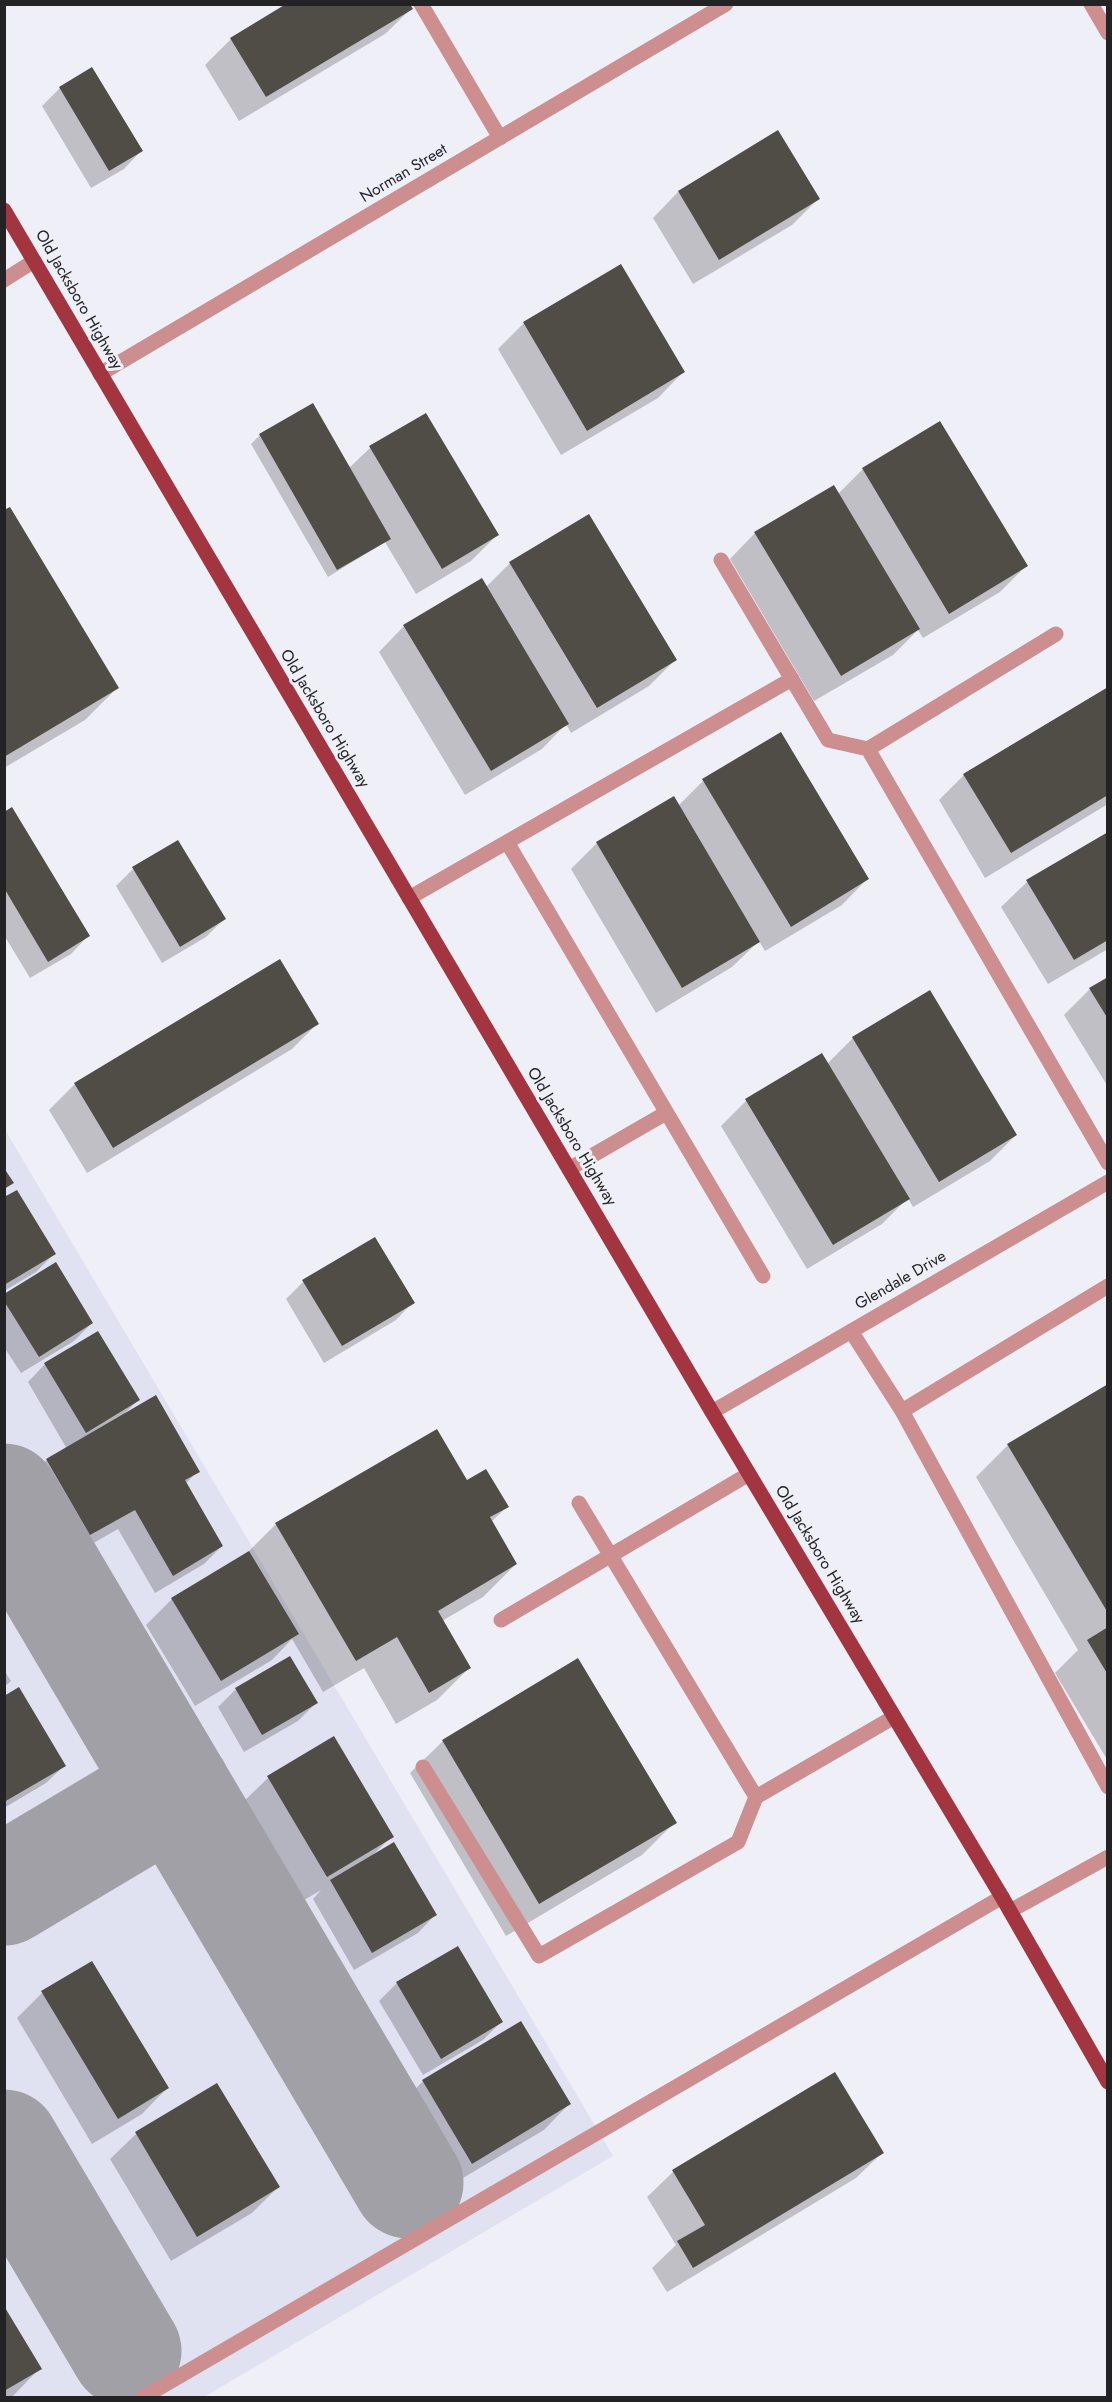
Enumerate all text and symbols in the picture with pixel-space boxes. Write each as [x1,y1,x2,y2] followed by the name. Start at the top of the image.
[357,140,451,208] street label: Norman Street
[30,227,126,373] street label: Old Jacksboro Highway
[275,646,373,792] street label: Old Jacksboro Highway
[522,1064,620,1210] street label: Old Jacksboro Highway
[852,1247,950,1315] street label: Glendale Drive
[770,1482,868,1628] street label: Old Jacksboro Highway

